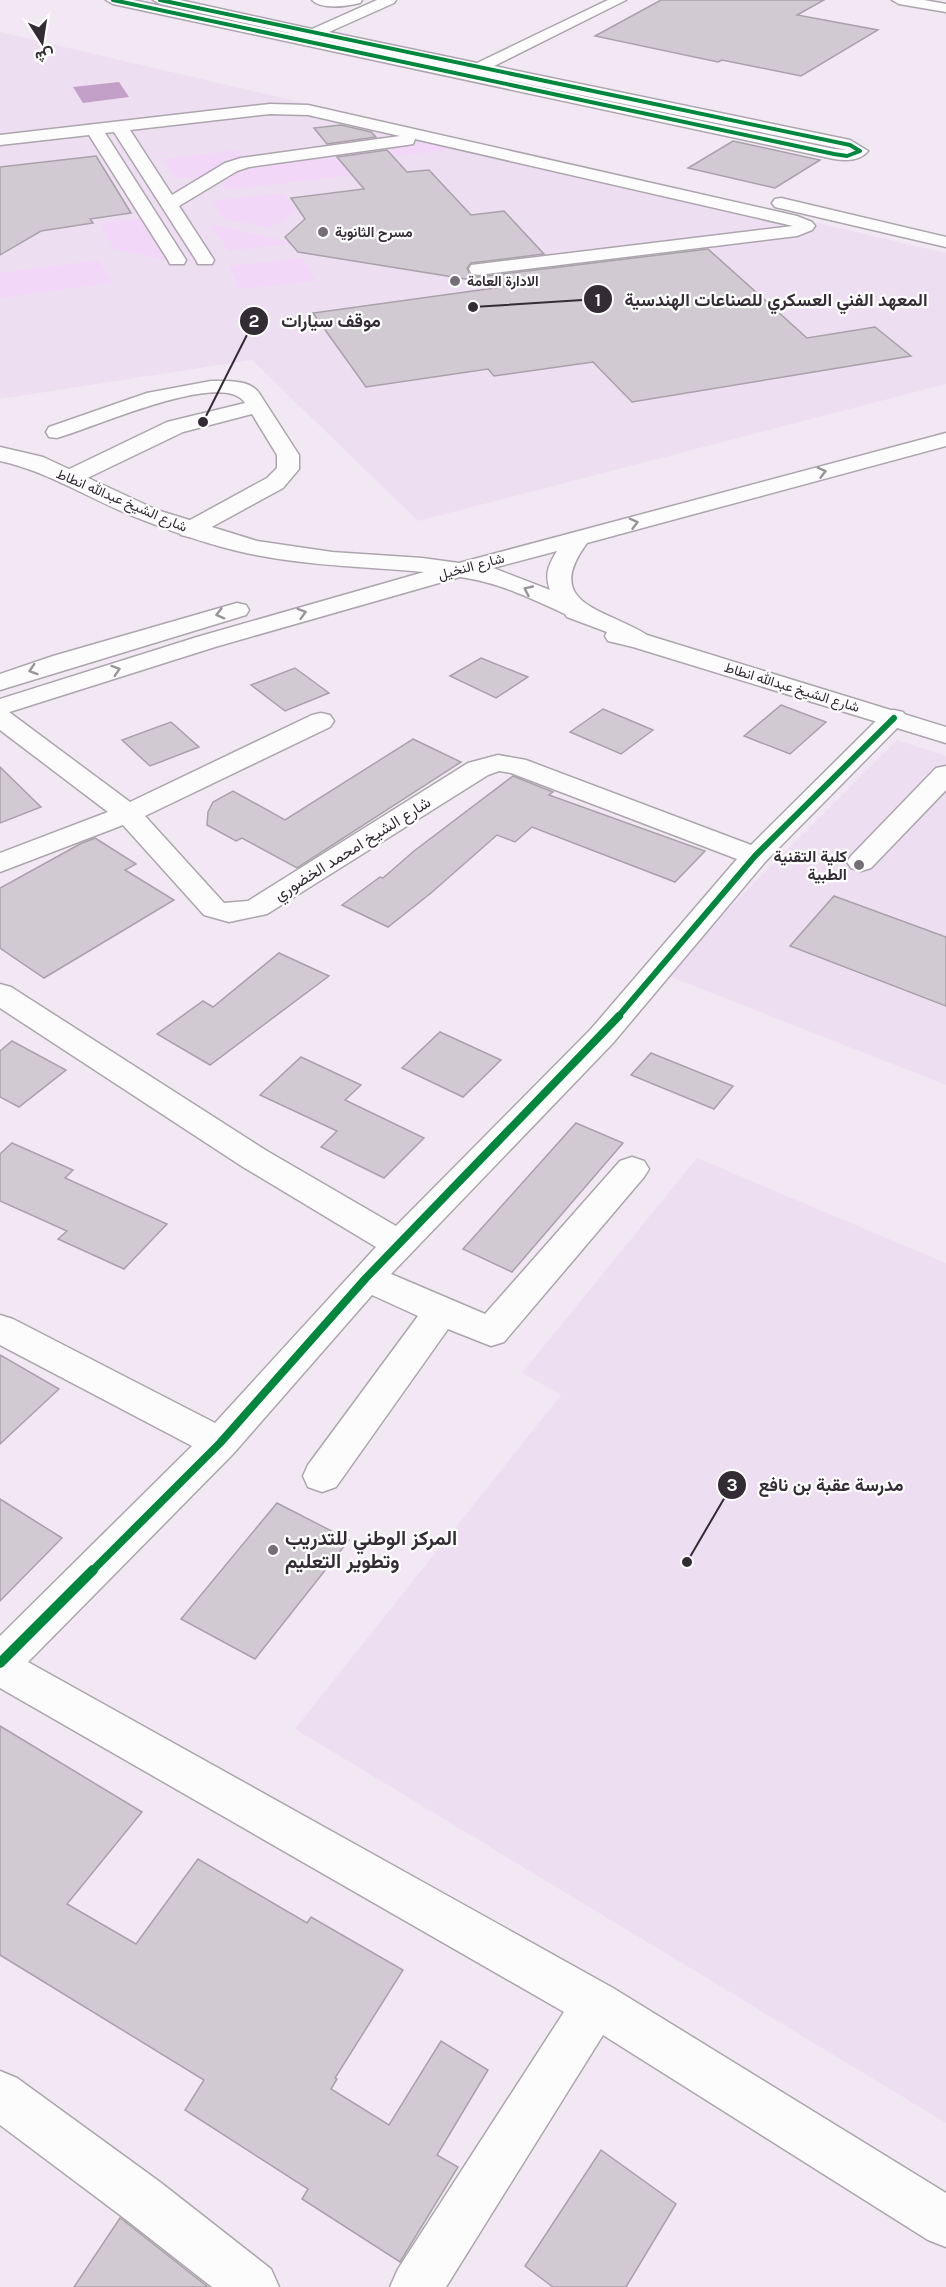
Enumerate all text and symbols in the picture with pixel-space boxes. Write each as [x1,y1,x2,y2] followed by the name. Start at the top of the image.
[12,12,72,72] north arrow
[34,45,56,67] text: ش
[335,224,413,242] place label: مسرح الثانوية
[316,225,330,239] marker: مسرح الثانوية
[467,273,539,290] place label: الادارة العامة
[448,274,462,288] marker: الادارة العامة
[583,281,940,317] callout: المعهد الفني العسكري للصناعات الهندسية
[595,289,601,311] text: 1
[624,289,928,315] text: المعهد الفني العسكري للصناعات الهندسية
[239,303,393,339] callout: موقف سيارات
[249,310,259,332] text: 2
[281,310,381,332] text: موقف سيارات
[53,465,190,538] street label: شارع الشيخ عبدالله انطاط
[816,467,827,479] one-way arrow
[629,518,639,531] one-way arrow
[436,549,507,585] street label: شارع النخيل
[524,585,535,597] one-way arrow
[215,607,226,619] one-way arrow
[297,608,307,620] one-way arrow
[722,659,862,718] street label: شارع الشيخ عبدالله انطاط
[28,663,39,676] one-way arrow
[110,665,121,677] one-way arrow
[271,792,436,908] street label: شارع الشيخ امحمد الخضوري
[774,847,847,884] place label: كلية التقنية الطبية
[852,858,866,872] marker: كلية التقنية الطبية
[717,1467,916,1503] callout: مدرسة عقبة بن نافع
[726,1474,738,1496] text: 3
[759,1474,904,1497] text: مدرسة عقبة بن نافع
[285,1527,457,1574] place label: المركز الوطني للتدريب وتطوير التعليم
[266,1543,280,1557] marker: المركز الوطني للتدريب وتطوير التعليم

